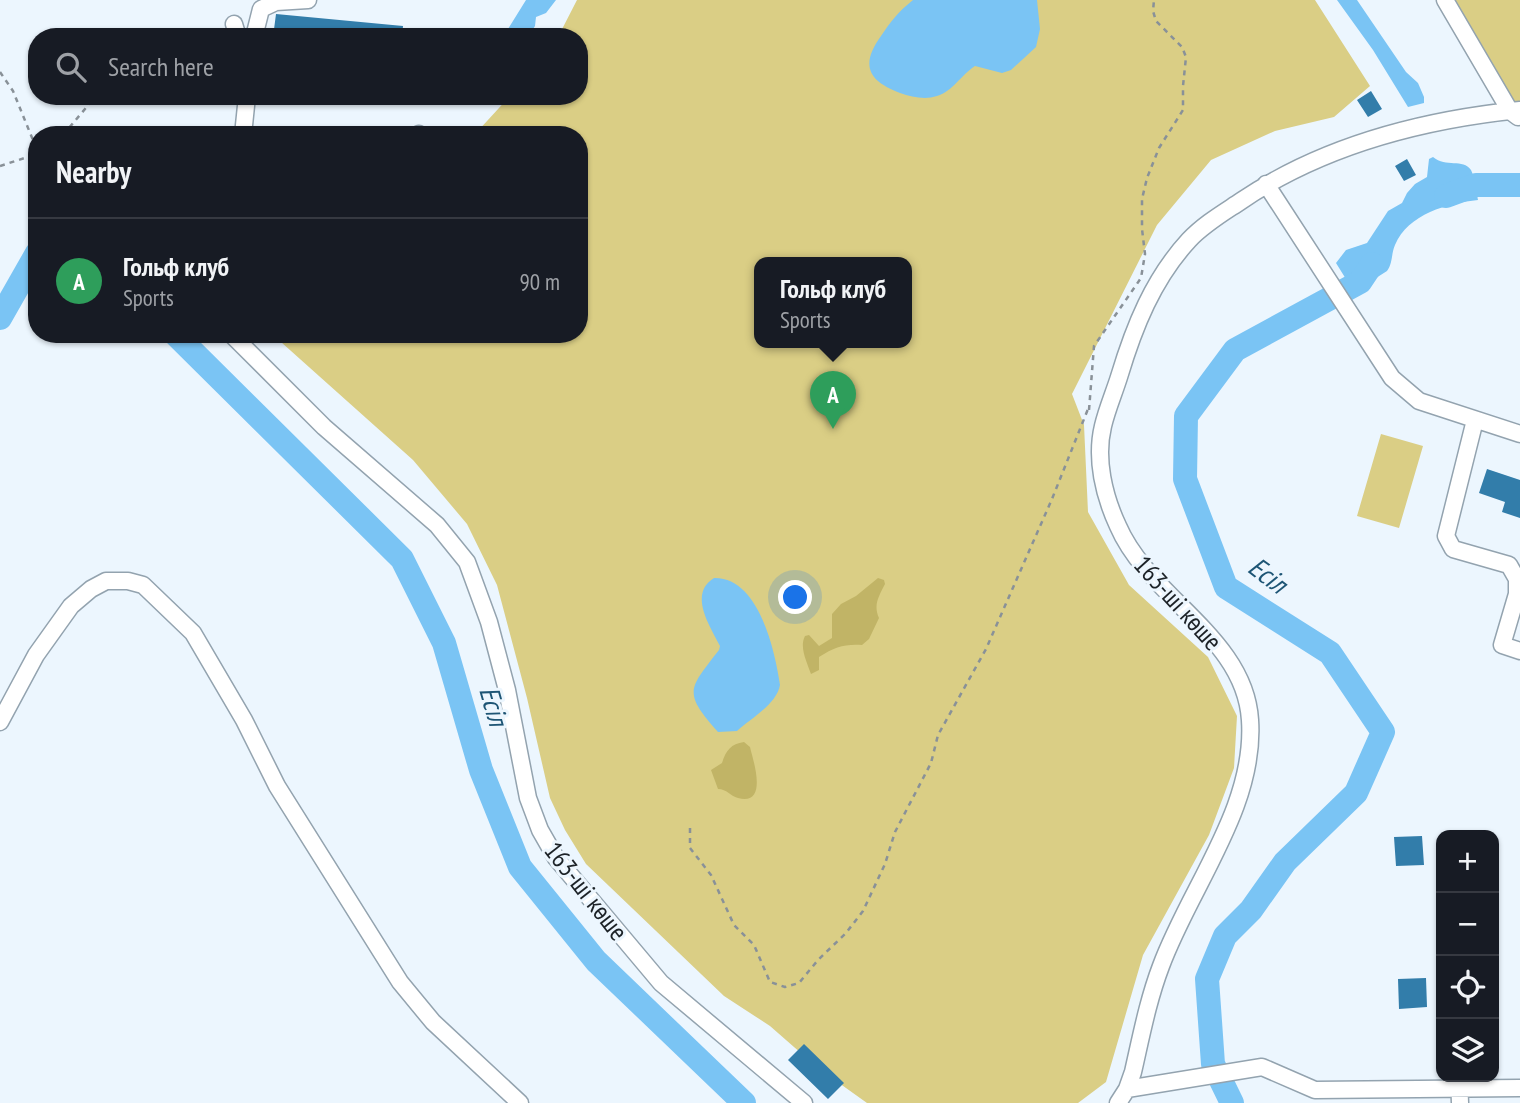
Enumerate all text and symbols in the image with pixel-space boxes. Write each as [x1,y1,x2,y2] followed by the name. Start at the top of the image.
[28,28,588,105] search box
[52,48,90,86] icon: search
[108,50,214,83] text: Search here
[56,152,131,191] text: Nearby
[123,250,229,283] text: Гольф клуб
[754,257,912,348] popup
[73,267,85,296] text: A
[519,267,560,296] text: 90 m
[780,272,886,305] text: Гольф клуб
[123,283,174,312] text: Sports
[780,305,831,334] text: Sports
[810,371,856,429] pin: A
[1127,548,1230,657] street label: 163-ші көше
[1241,548,1297,603] water label: Есіл
[778,580,812,614] your location
[471,682,518,732] water label: Есіл
[1436,830,1499,1082] map controls
[1436,830,1499,893] button: +
[538,835,635,947] street label: 163-ші көше
[1436,893,1499,956] button: −
[1436,956,1499,1019] button: locate
[1436,1019,1499,1082] button: layers

